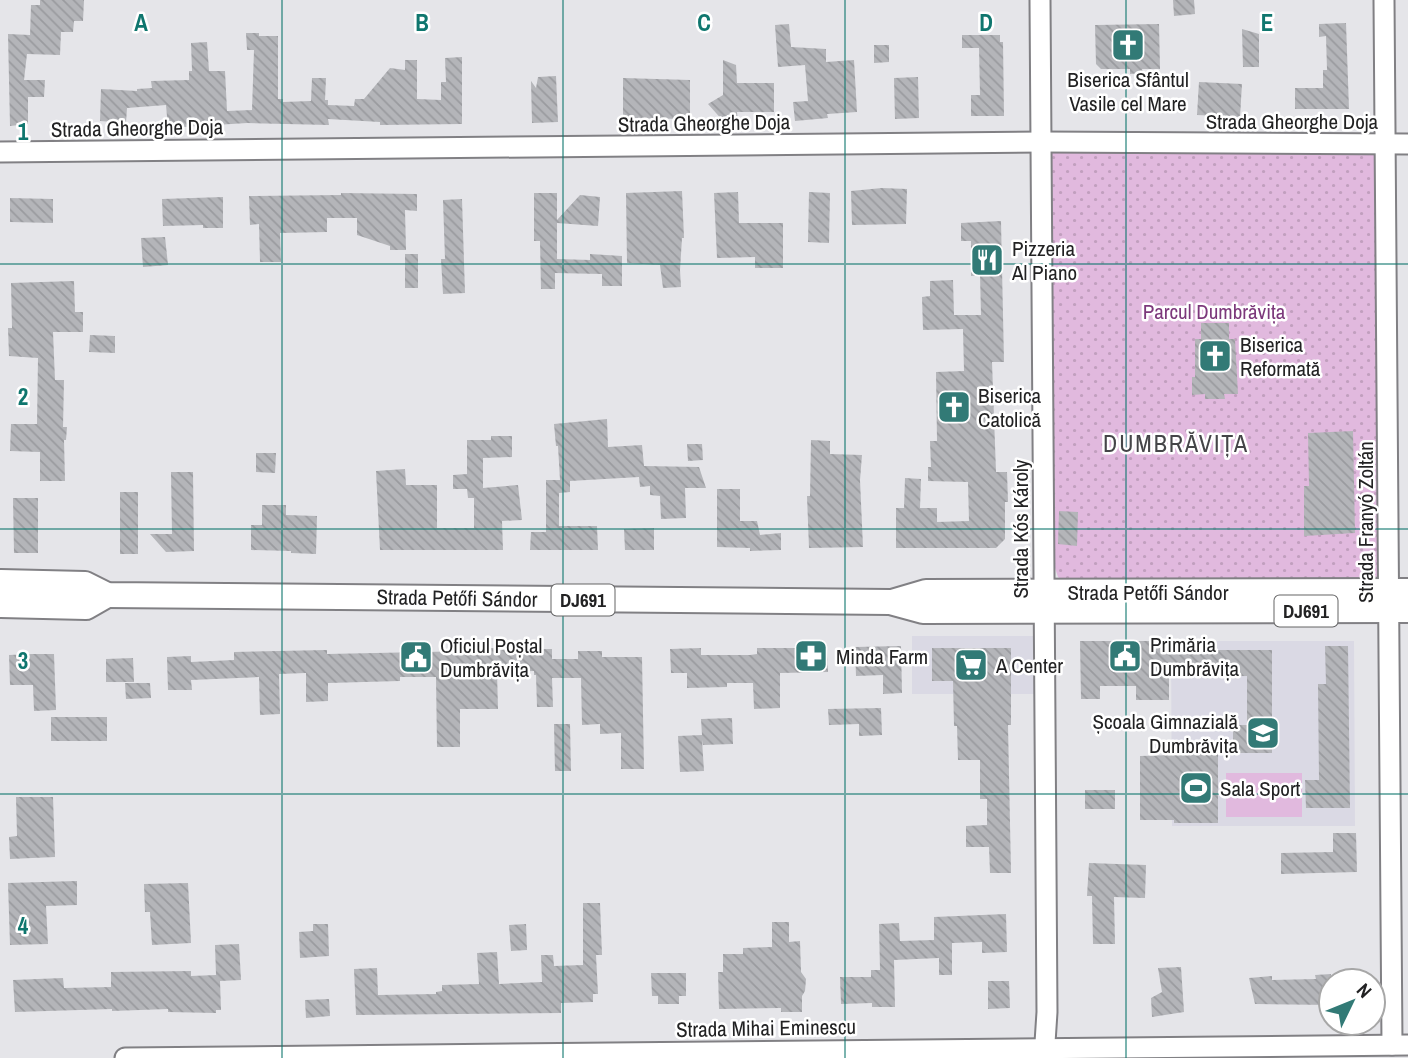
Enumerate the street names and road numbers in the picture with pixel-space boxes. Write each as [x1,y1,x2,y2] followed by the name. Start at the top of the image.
[618,107,791,139] street label: Strada Gheorghe Doja
[1206,107,1379,136] street label: Strada Gheorghe Doja
[51,112,224,144] street label: Strada Gheorghe Doja
[1351,441,1380,603] street label: Strada Franyó Zoltán
[1006,459,1035,598] street label: Strada Kós Károly
[1068,578,1229,607] street label: Strada Petőfi Sándor
[376,582,538,614] street label: Strada Petőfi Sándor
[552,584,614,615] road number: DJ691
[1274,596,1338,626] road number: DJ691
[676,1012,856,1044] street label: Strada Mihai Eminescu

